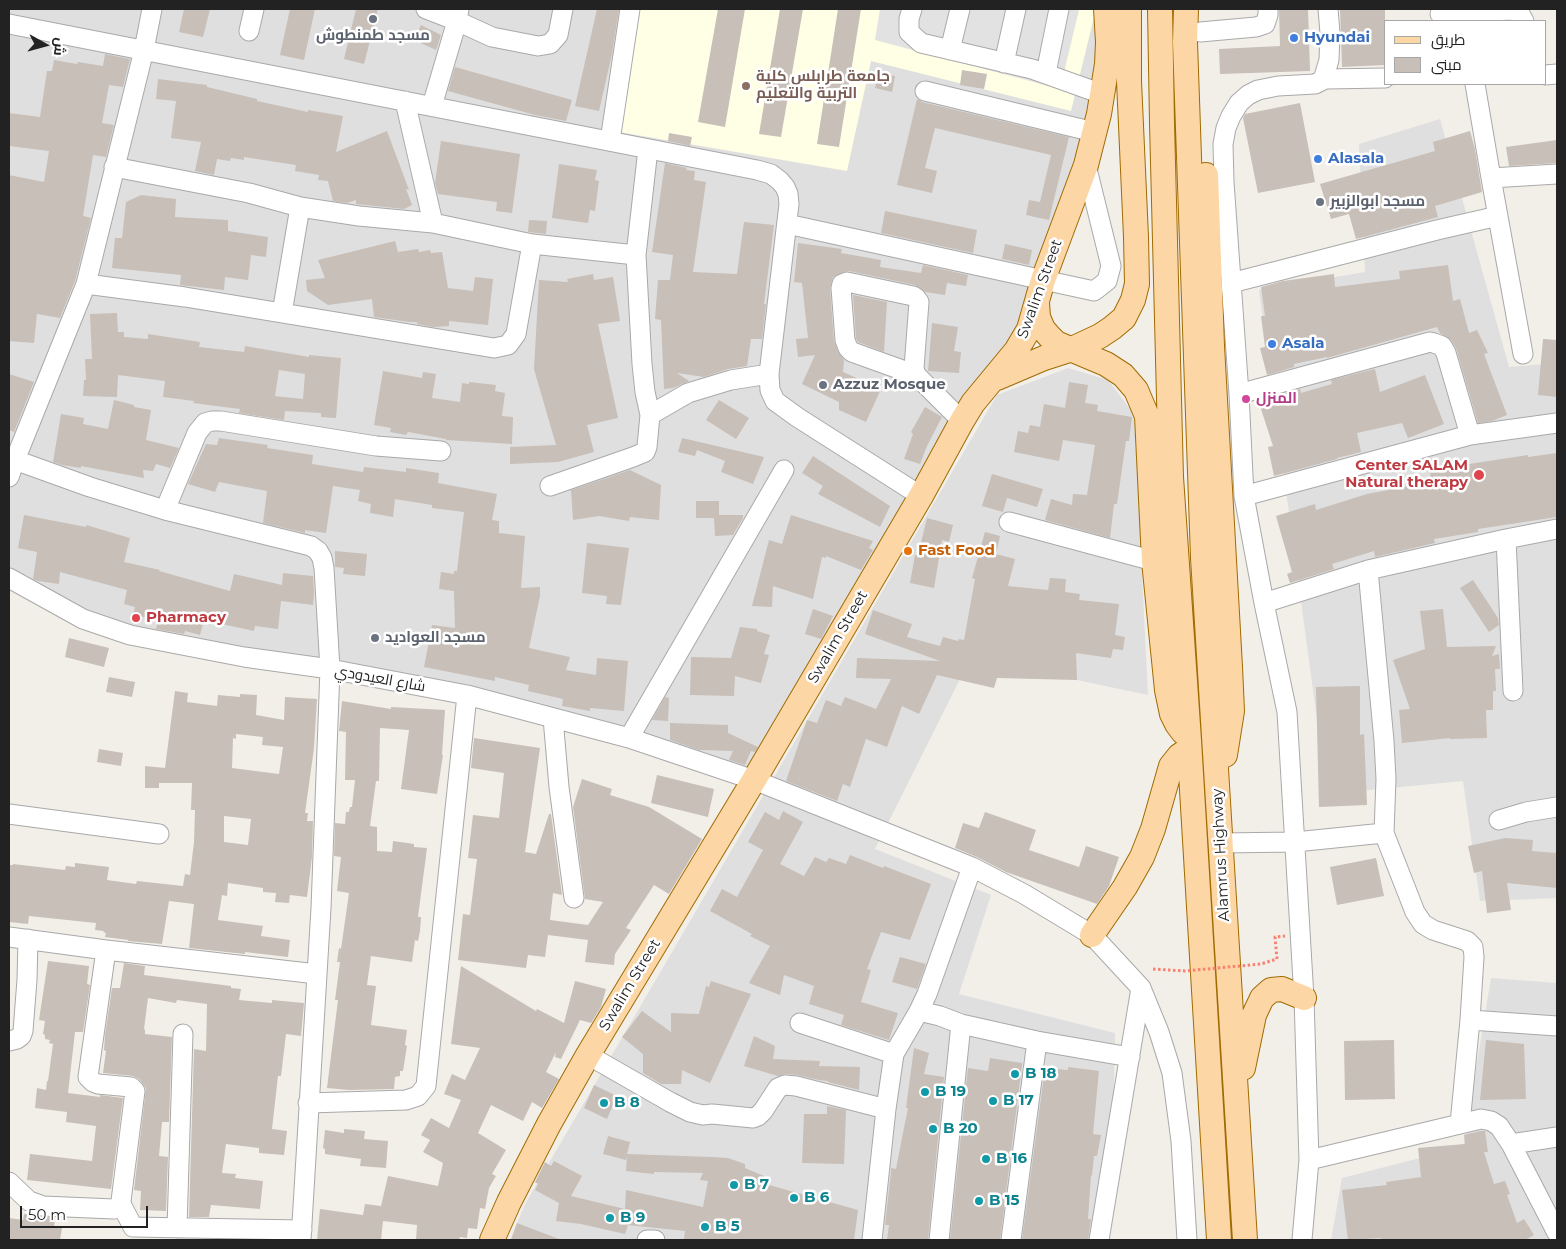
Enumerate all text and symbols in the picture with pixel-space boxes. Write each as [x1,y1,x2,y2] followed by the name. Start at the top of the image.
[367,13,379,25] marker: مسجد طمنطوش
[20,20,70,70] north arrow
[1384,20,1546,85] legend
[316,27,430,45] place label: مسجد طمنطوش
[1304,29,1370,47] place label: Hyundai
[1431,30,1465,49] text: طريق
[1288,32,1300,44] marker: Hyundai
[50,37,70,57] text: ش
[1431,55,1462,74] text: مبنى
[756,68,890,103] place label: جامعة طرابلس كلية التربية والتعليم
[740,80,752,92] marker: جامعة طرابلس كلية التربية والتعليم
[1328,150,1384,168] place label: Alasala
[1312,153,1324,165] marker: Alasala
[1330,193,1425,211] place label: مسجد ابوالزبير
[1314,196,1326,208] marker: مسجد ابوالزبير
[1014,237,1066,341] street label: Swalim Street
[1282,335,1324,353] place label: Asala
[1266,338,1278,350] marker: Asala
[833,376,946,394] place label: Azzuz Mosque
[817,379,829,391] marker: Azzuz Mosque
[1256,390,1297,408] place label: المنزل
[1240,393,1252,405] marker: المنزل
[1345,457,1468,492] place label: Center SALAM Natural therapy
[1472,468,1486,482] marker: Center SALAM Natural therapy
[918,542,995,560] place label: Fast Food
[902,545,914,557] marker: Fast Food
[804,587,872,687] street label: Swalim Street
[146,609,226,627] place label: Pharmacy
[130,612,142,624] marker: Pharmacy
[385,629,486,647] place label: مسجد العواديد
[369,632,381,644] marker: مسجد العواديد
[333,662,427,696] street label: شارع العيدودي
[1209,788,1233,922] street label: Alamrus Highway
[595,936,665,1034] street label: Swalim Street
[1025,1065,1056,1083] place label: B 18
[1009,1068,1021,1080] marker: B 18
[935,1083,966,1101] place label: B 19
[919,1086,931,1098] marker: B 19
[1003,1092,1034,1110] place label: B 17
[614,1094,640,1112] place label: B 8
[987,1095,999,1107] marker: B 17
[598,1097,610,1109] marker: B 8
[943,1120,978,1138] place label: B 20
[927,1123,939,1135] marker: B 20
[996,1150,1027,1168] place label: B 16
[980,1153,992,1165] marker: B 16
[744,1176,769,1194] place label: B 7
[728,1179,740,1191] marker: B 7
[804,1189,829,1207] place label: B 6
[788,1192,800,1204] marker: B 6
[989,1192,1020,1210] place label: B 15
[973,1195,985,1207] marker: B 15
[22,1196,150,1228] scale bar
[28,1205,66,1224] text: 50 m
[620,1209,645,1227] place label: B 9
[604,1212,616,1224] marker: B 9
[715,1218,740,1236] place label: B 5
[699,1221,711,1233] marker: B 5

